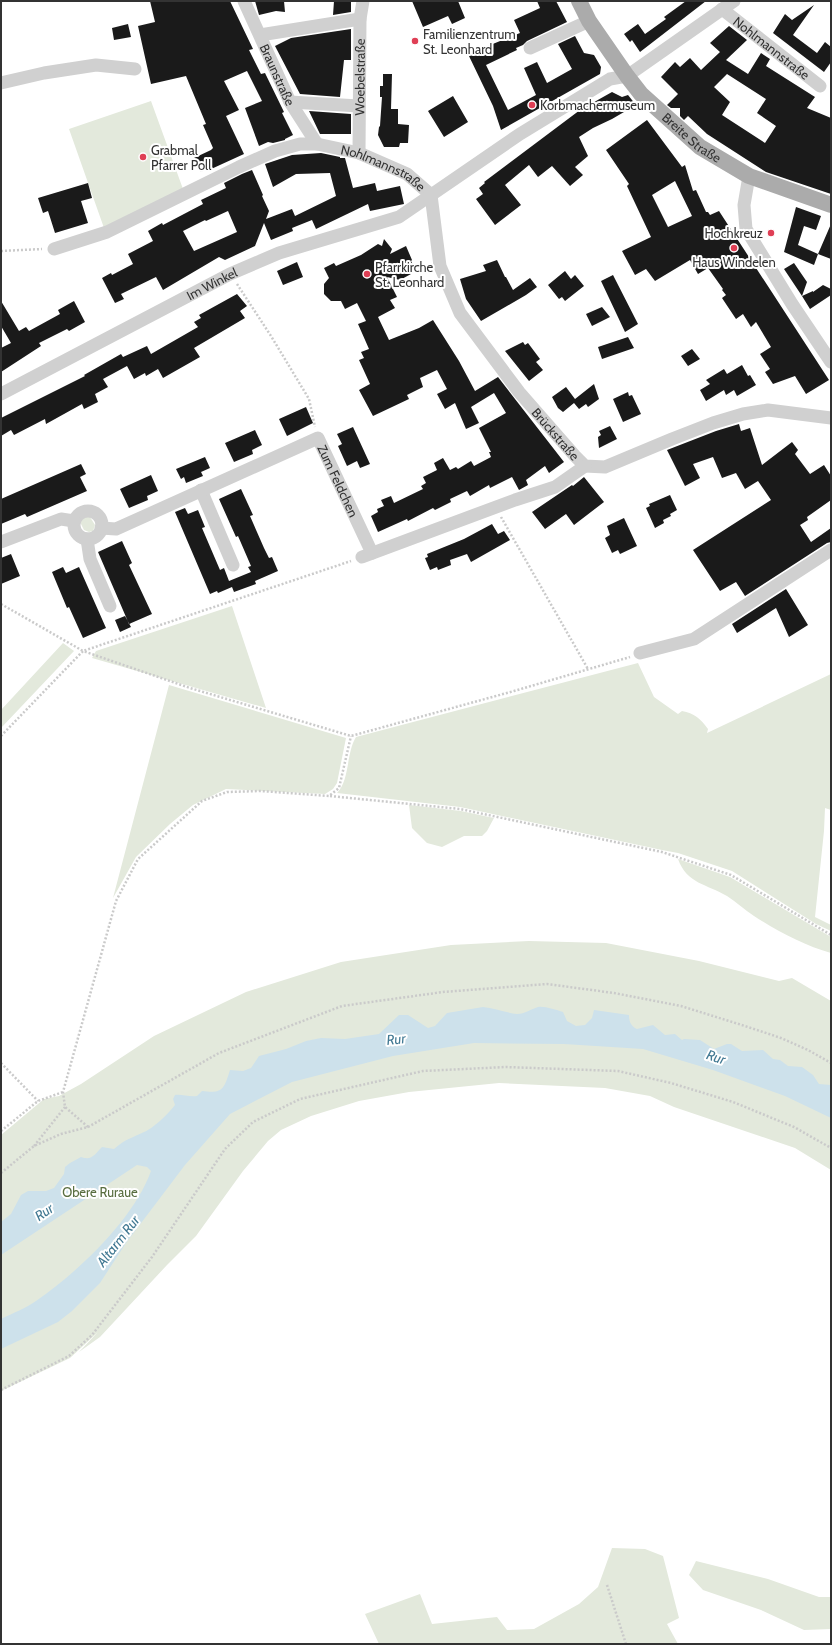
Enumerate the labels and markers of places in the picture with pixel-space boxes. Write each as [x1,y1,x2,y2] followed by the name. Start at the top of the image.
[423,26,516,57] place label: Familienzentrum St. Leonhard
[410,36,420,46] marker: Familienzentrum St. Leonhard
[540,97,655,113] place label: Korbmachermuseum
[527,100,537,110] marker: Korbmachermuseum
[151,142,211,173] place label: Grabmal Pfarrer Poll
[138,152,148,162] marker: Grabmal Pfarrer Poll
[705,225,763,241] place label: Hochkreuz
[766,228,776,238] marker: Hochkreuz
[729,243,739,253] marker: Haus Windelen
[692,254,776,270] place label: Haus Windelen
[375,259,444,290] place label: Pfarrkirche St. Leonhard
[362,269,372,279] marker: Pfarrkirche St. Leonhard

